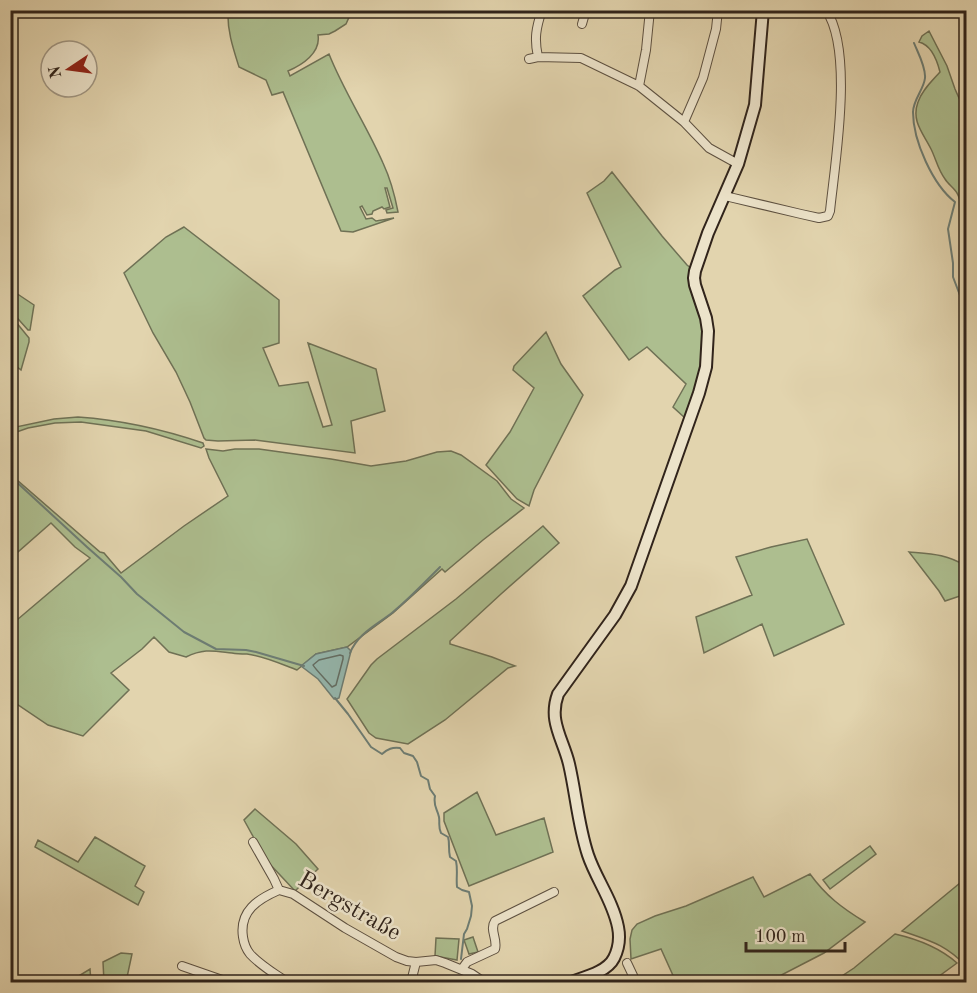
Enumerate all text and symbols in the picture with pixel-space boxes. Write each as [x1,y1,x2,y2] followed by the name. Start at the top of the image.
[39,39,99,99] north arrow
[47,63,66,80] text: N
[293,868,405,946] street label: Bergstraße
[746,915,845,953] scale bar
[755,928,806,946] text: 100 m

